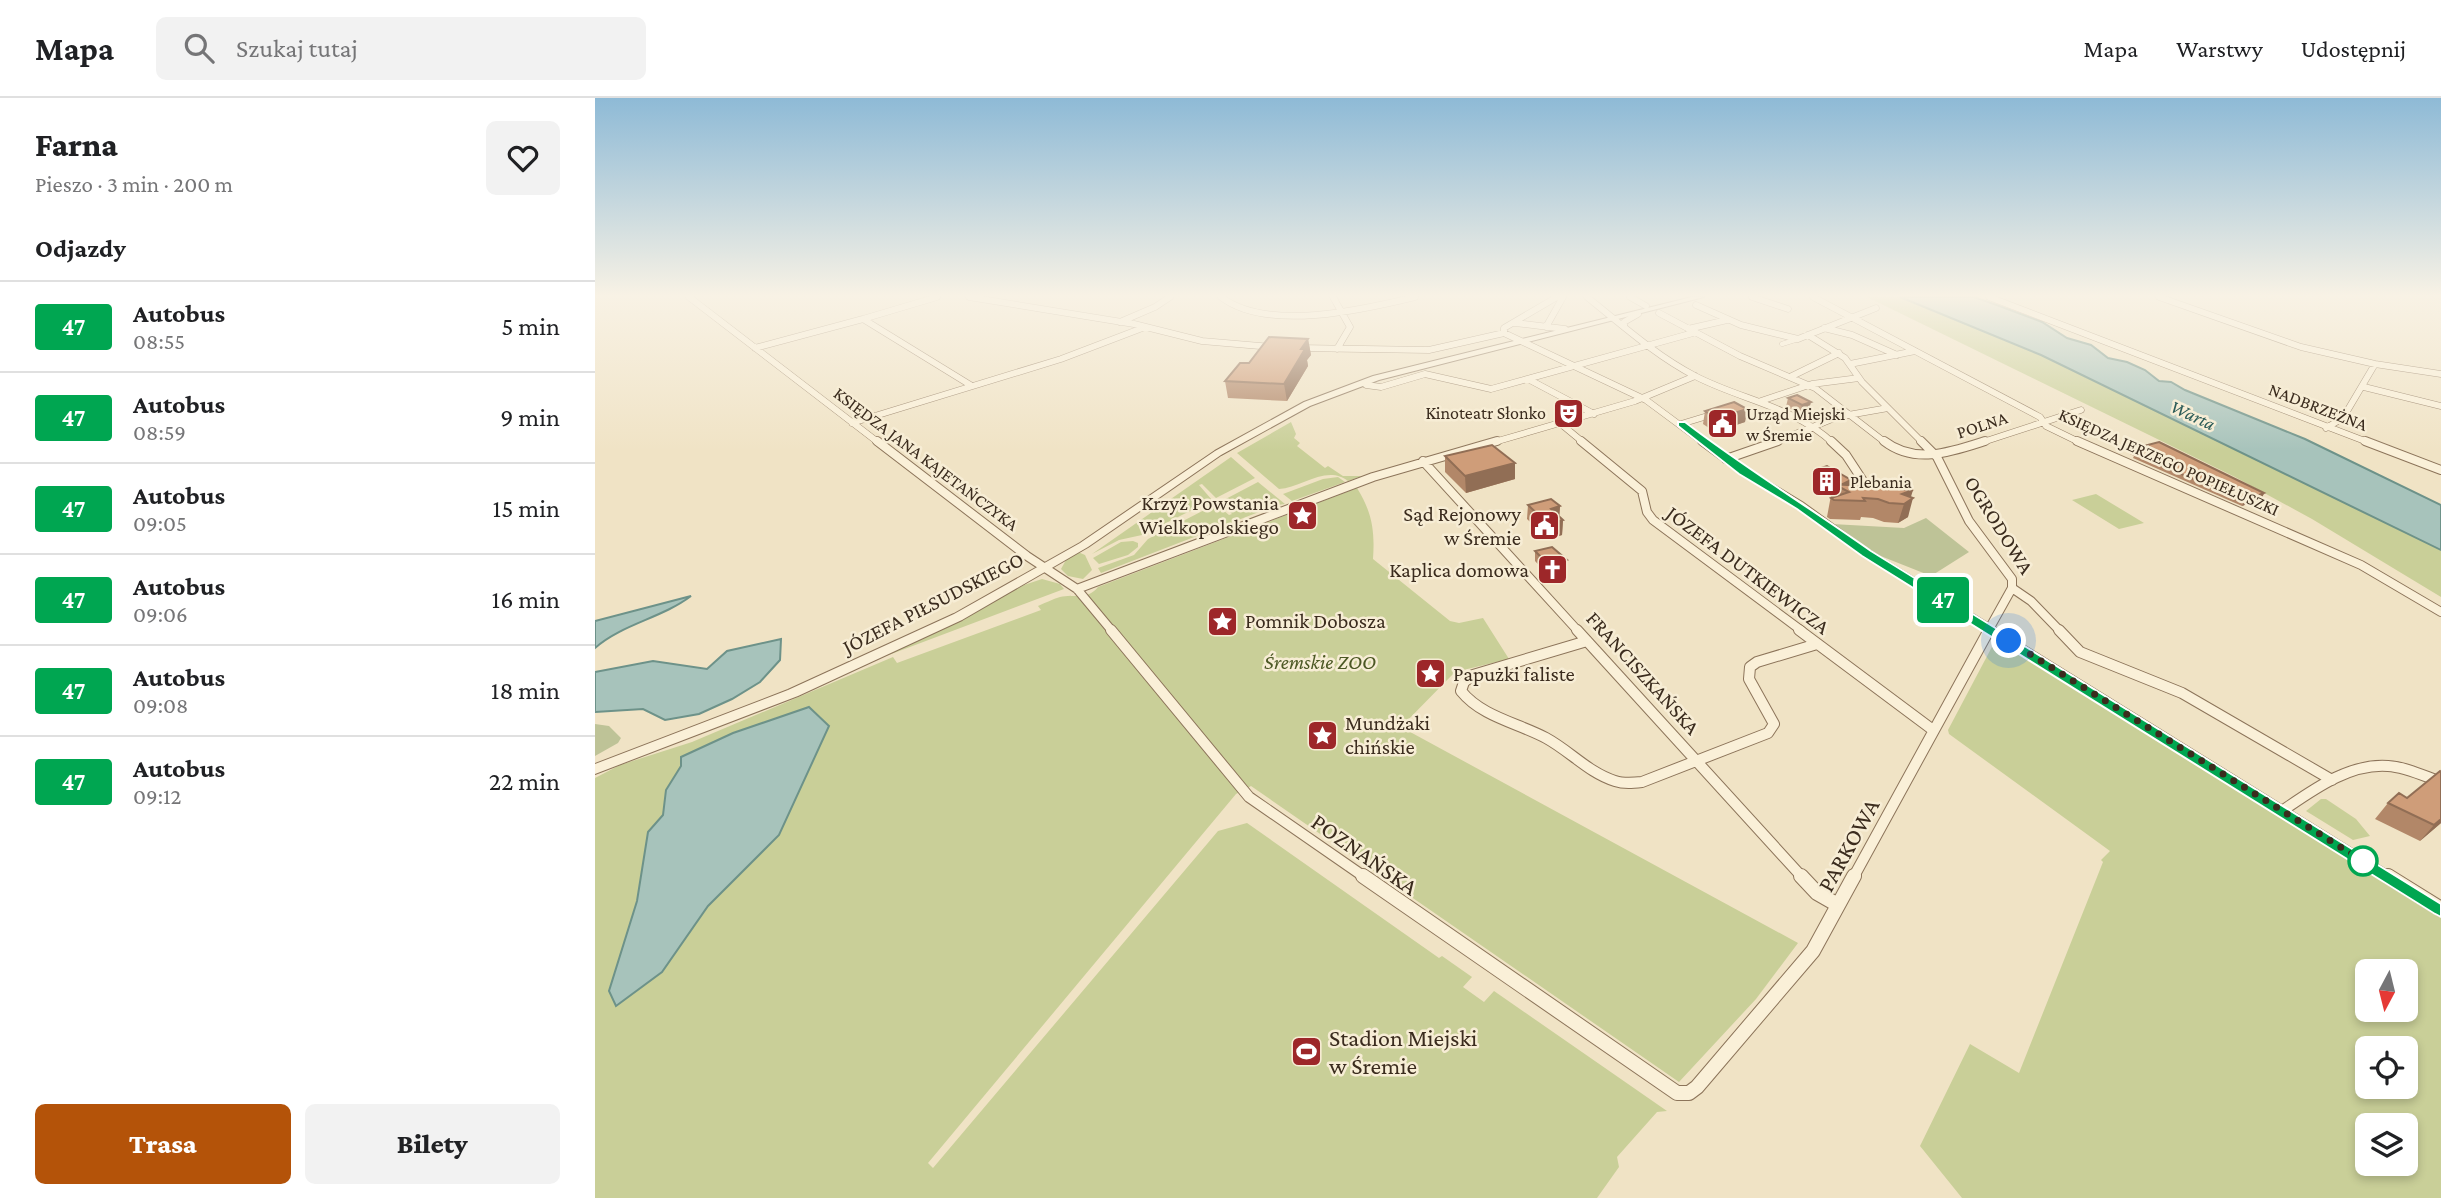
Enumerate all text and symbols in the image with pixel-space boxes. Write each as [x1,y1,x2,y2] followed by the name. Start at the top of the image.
[156,17,646,80] search box
[180,29,218,67] icon: search
[35,30,114,67] text: Mapa
[236,34,358,63] text: Szukaj tutaj
[2083,35,2138,62] text: Mapa
[2176,35,2263,62] text: Warstwy
[2301,35,2406,62] text: Udostępnij
[486,121,560,195] button: heart
[35,126,118,163] text: Farna
[35,171,233,197] text: Pieszo · 3 min · 200 m
[35,234,126,263] text: Odjazdy
[133,299,225,328] text: Autobus
[501,312,560,341] text: 5 min
[62,313,85,340] text: 47
[133,328,185,354] text: 08:55
[2266,379,2371,435] street label: NADBRZEŻNA
[830,383,1023,535] street label: KSIĘDZA JANA KAJETAŃCZYKA
[133,390,225,419] text: Autobus
[1552,396,1586,430] theatre icon: Kinoteatr Słonko
[2167,396,2219,434] water label: Warta
[500,403,560,432] text: 9 min
[1425,403,1546,423] place label: Kinoteatr Słonko
[62,404,85,431] text: 47
[1746,404,1845,445] place label: Urząd Miejski w Śremie
[2056,404,2282,520] street label: KSIĘDZA JERZEGO POPIEŁUSZKI
[1706,407,1740,441] public building icon: Urząd Miejski w Śremie
[1954,407,2011,443] street label: POLNA
[133,419,186,445] text: 08:59
[1810,465,1844,499] building icon: Plebania
[1850,472,1912,492] place label: Plebania
[1959,472,2039,578] street label: OGRODOWA
[133,481,225,510] text: Autobus
[1139,491,1279,539] place label: Krzyż Powstania Wielkopolskiego
[493,494,560,523] text: 15 min
[62,495,85,522] text: 47
[1285,498,1319,532] place icon: Krzyż Powstania Wielkopolskiego
[1660,500,1834,639] street label: JÓZEFA DUTKIEWICZA
[1403,502,1521,550] place label: Sąd Rejonowy w Śremie
[1527,509,1561,543] public building icon: Sąd Rejonowy w Śremie
[133,510,187,536] text: 09:05
[837,547,1027,660] street label: JÓZEFA PIŁSUDSKIEGO
[1535,553,1569,587] church icon: Kaplica domowa
[1389,558,1529,582] place label: Kaplica domowa
[133,572,225,601] text: Autobus
[1911,577,1975,623] line badge: 47
[492,585,560,614] text: 16 min
[62,586,85,613] text: 47
[1931,586,1955,613] text: 47
[133,601,188,627] text: 09:06
[1205,604,1239,638] place icon: Pomnik Dobosza
[1581,606,1705,740] street label: FRANCISZKAŃSKA
[1245,609,1386,633] place label: Pomnik Dobosza
[1991,623,2026,658] your location
[1264,650,1376,674] park label: Śremskie ZOO
[1413,657,1447,691] place icon: Papużki faliste
[1453,662,1575,686] place label: Papużki faliste
[133,663,225,692] text: Autobus
[491,676,560,705] text: 18 min
[62,677,85,704] text: 47
[133,692,188,718] text: 09:08
[1345,711,1431,759] place label: Mundżaki chińskie
[1305,718,1339,752] place icon: Mundżaki chińskie
[133,754,225,783] text: Autobus
[489,767,560,796] text: 22 min
[62,768,85,795] text: 47
[133,783,182,809] text: 09:12
[1811,793,1885,896] street label: PARKOWA
[1307,807,1424,901] street label: POZNAŃSKA
[2348,846,2378,876] unlabelled marker
[2355,959,2419,1022] north arrow
[2355,959,2418,1176] map controls
[1329,1024,1477,1079] place label: Stadion Miejski w Śremie
[1289,1034,1323,1068] sports icon: Stadion Miejski w Śremie
[2355,1036,2418,1099] button: locate
[35,1104,291,1184] button: Trasa
[305,1104,560,1184] button: Bilety
[2355,1113,2418,1176] button: layers

